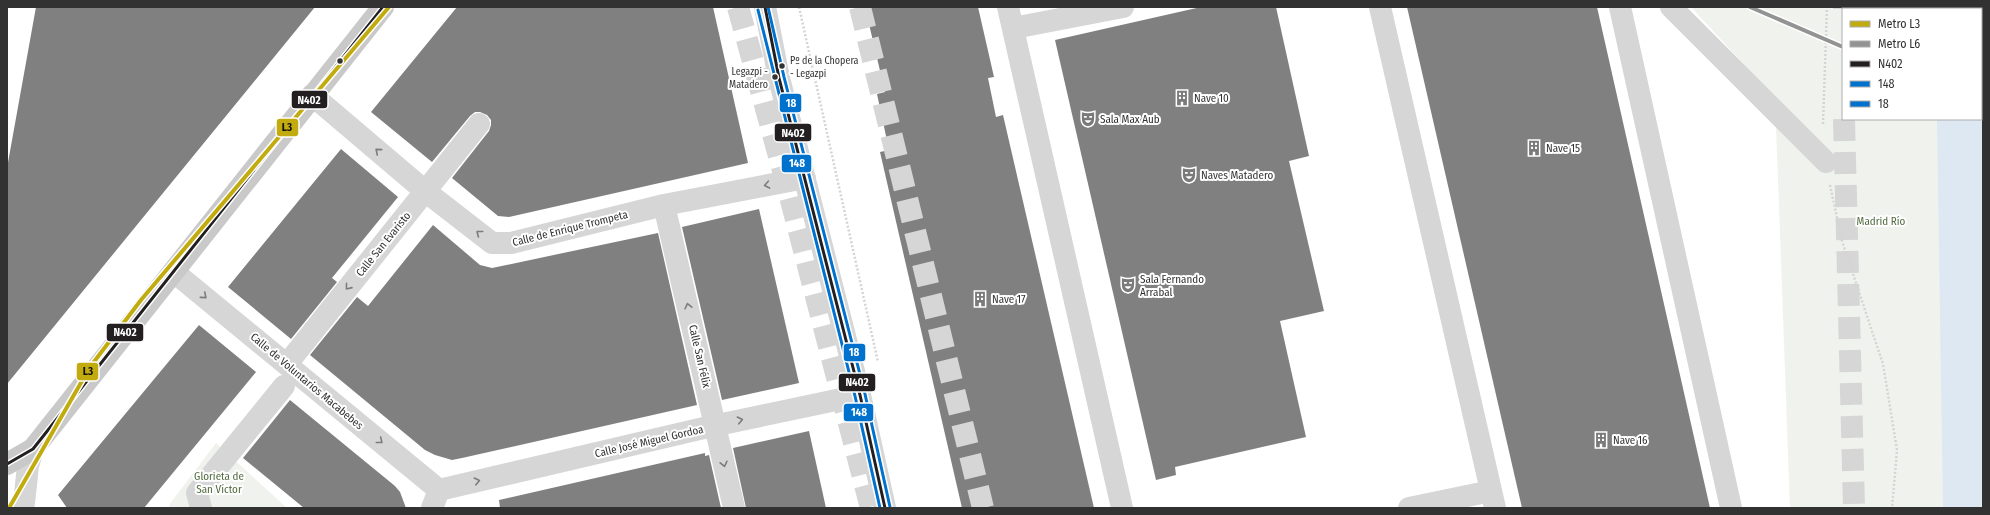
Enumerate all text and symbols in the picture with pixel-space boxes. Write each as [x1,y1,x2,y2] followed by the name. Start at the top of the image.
[1842,8,1982,120] legend
[1878,17,1920,31] text: Metro L3
[1878,37,1920,51] text: Metro L6
[790,55,859,80] place label: Pº de la Chopera - Legazpi
[335,56,345,66] unlabelled marker
[1878,57,1903,71] text: N402
[777,61,787,71] marker: Pº de la Chopera - Legazpi
[729,66,768,91] place label: Legazpi - Matadero
[770,72,780,82] marker: Legazpi - Matadero
[1878,77,1895,91] text: 148
[1173,89,1191,107] building icon: Nave 10
[291,90,328,109] line badge: N402
[1194,92,1229,105] place label: Nave 10
[779,93,802,113] line badge: 18
[297,94,321,107] text: N402
[786,97,796,110] text: 18
[1878,97,1889,111] text: 18
[1079,110,1097,128] theatre icon: Sala Max Aub
[1100,113,1160,126] place label: Sala Max Aub
[276,118,299,137] line badge: L3
[282,121,292,134] text: L3
[774,123,812,142] line badge: N402
[781,127,805,140] text: N402
[1525,139,1543,157] building icon: Nave 15
[1546,142,1580,155] place label: Nave 15
[375,149,383,156] one-way arrow
[781,154,812,173] line badge: 148
[789,157,805,170] text: 148
[1180,166,1198,184] theatre icon: Naves Matadero
[1201,169,1273,182] place label: Naves Matadero
[764,181,770,189] one-way arrow
[511,208,629,249] street label: Calle de Enrique Trompeta
[353,209,414,279] street label: Calle San Evaristo
[1857,215,1906,228] park label: Madrid Río
[476,230,483,238] one-way arrow
[1140,273,1204,299] place label: Sala Fernando Arrabal
[1119,276,1137,294] theatre icon: Sala Fernando Arrabal
[346,283,353,290] one-way arrow
[971,290,989,308] building icon: Nave 17
[200,292,207,299] one-way arrow
[992,293,1026,306] place label: Nave 17
[684,303,693,310] one-way arrow
[106,323,144,342] line badge: N402
[686,323,713,389] street label: Calle San Félix
[113,326,137,339] text: N402
[248,330,366,433] street label: Calle de Voluntarios Macabebes
[843,343,866,362] line badge: 18
[849,346,859,359] text: 18
[76,362,99,381] line badge: L3
[83,365,93,378] text: L3
[838,373,876,392] line badge: N402
[845,376,869,389] text: N402
[843,403,874,422] line badge: 148
[851,406,867,419] text: 148
[737,417,743,425] one-way arrow
[594,423,705,460] street label: Calle José Miguel Gordoa
[1592,431,1610,449] building icon: Nave 16
[1613,434,1648,447] place label: Nave 16
[375,437,383,444] one-way arrow
[720,461,728,467] one-way arrow
[194,470,244,496] park label: Glorieta de San Víctor
[474,478,480,486] one-way arrow

